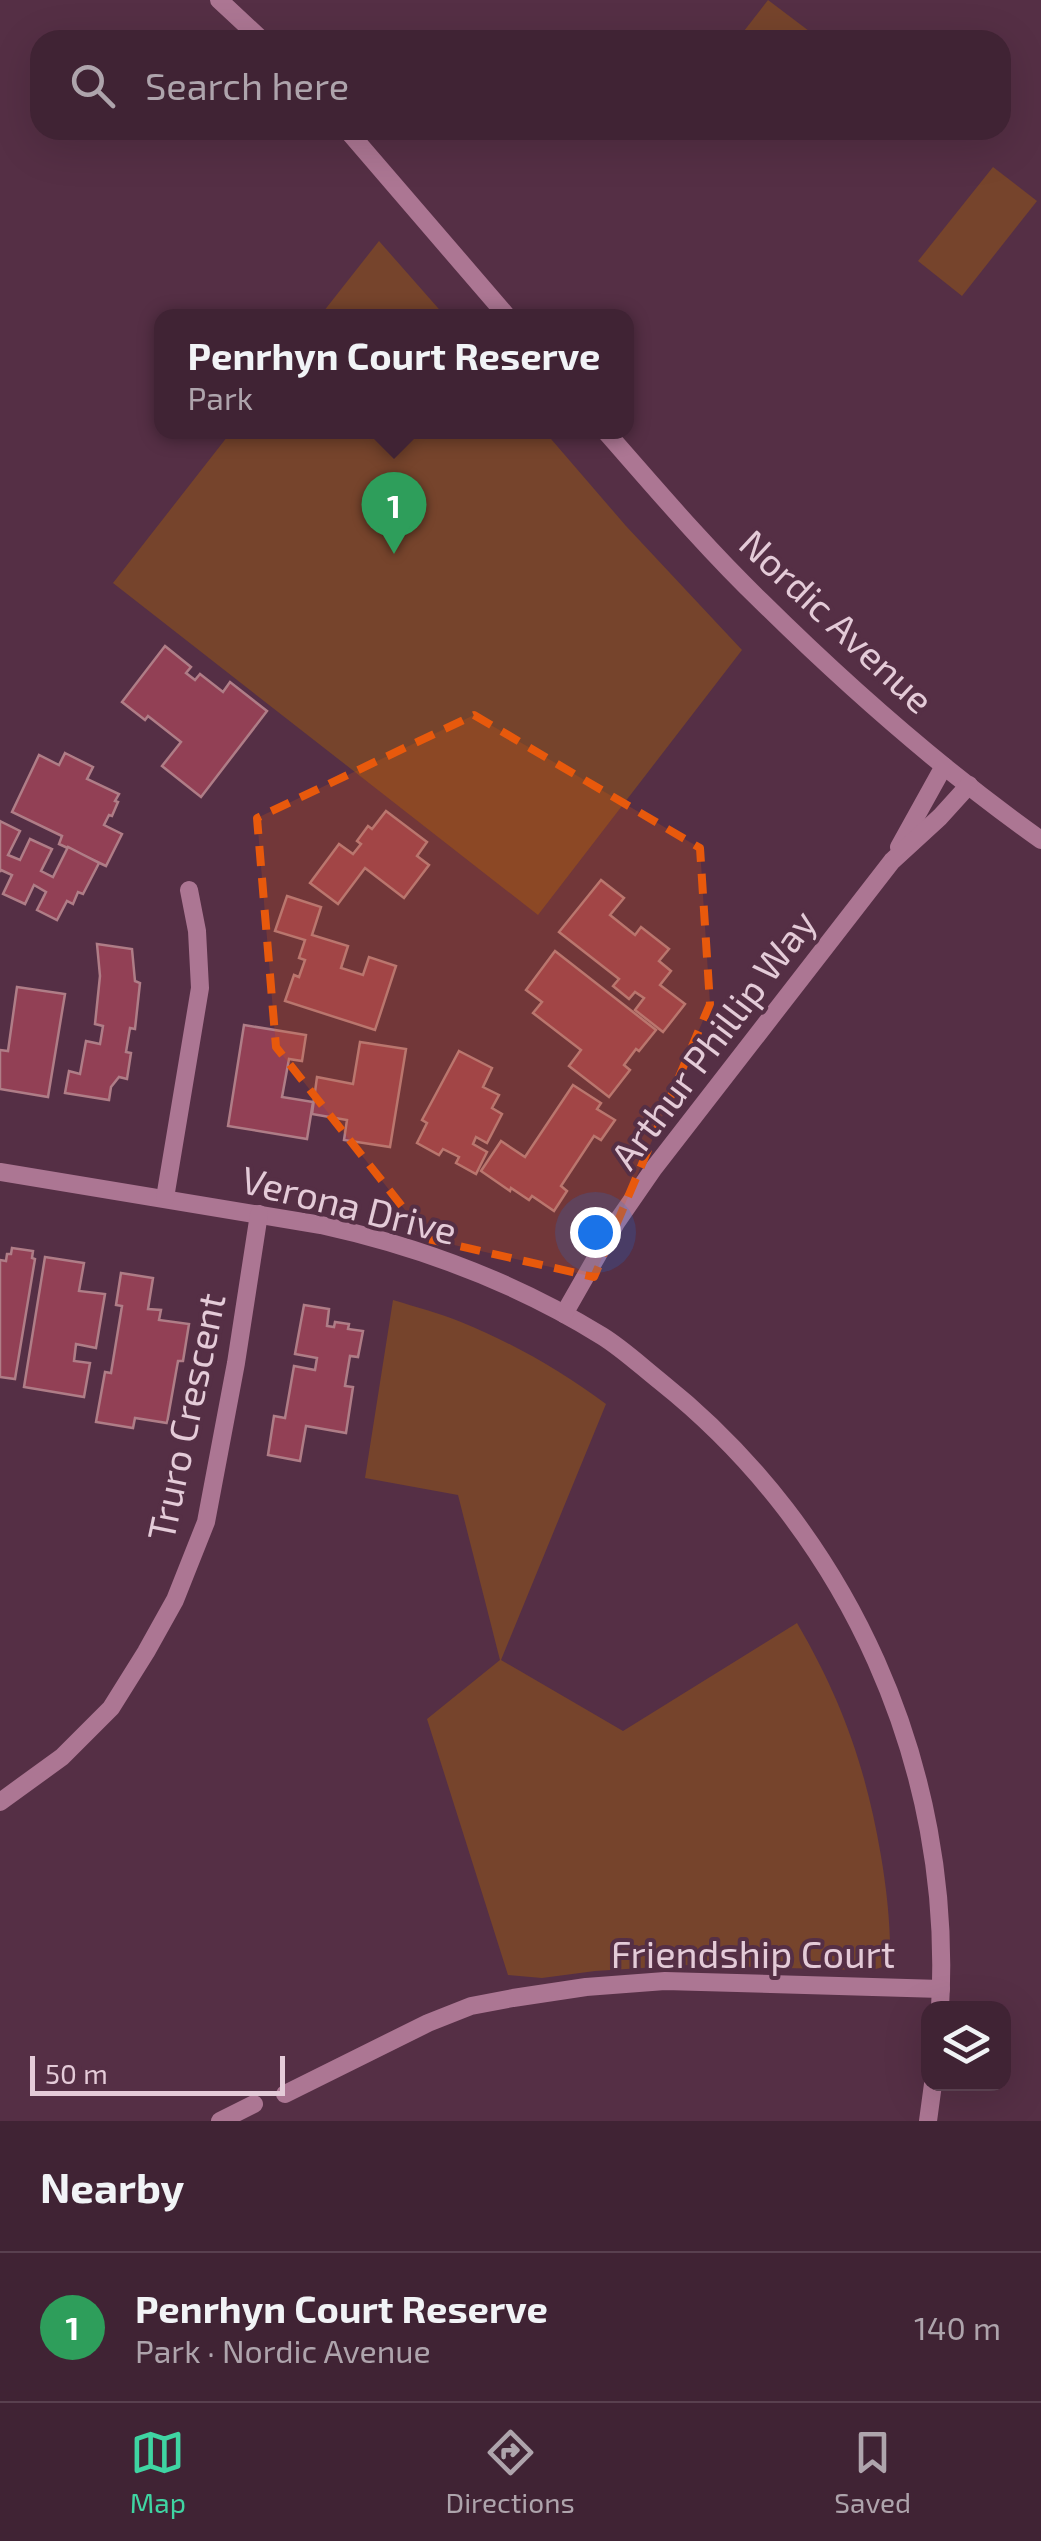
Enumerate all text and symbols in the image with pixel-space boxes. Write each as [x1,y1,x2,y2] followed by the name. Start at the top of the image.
[30,30,1011,140] search box
[65,58,120,113] icon: search
[145,62,349,108] text: Search here
[154,309,634,439] popup
[188,332,600,378] text: Penrhyn Court Reserve
[188,378,253,416] text: Park
[362,472,426,554] pin: 1
[731,519,944,722] street label: Nordic Avenue
[600,900,825,1177] street label: Arthur Phillip Way
[237,1155,462,1253] street label: Verona Drive
[570,1207,621,1258] your location
[136,1289,234,1544] street label: Truro Crescent
[611,1930,895,1976] street label: Friendship Court
[921,2001,1011,2091] map controls
[921,2001,1011,2091] button: layers
[30,2051,285,2096] scale bar
[45,2056,108,2090] text: 50 m
[40,2161,184,2211] text: Nearby
[135,2285,548,2331] text: Penrhyn Court Reserve
[66,2308,79,2346] text: 1
[914,2308,1001,2346] text: 140 m
[135,2331,431,2369] text: Park · Nordic Avenue
[130,2425,186,2519] tab: Map
[446,2425,575,2519] tab: Directions
[834,2425,911,2519] tab: Saved

